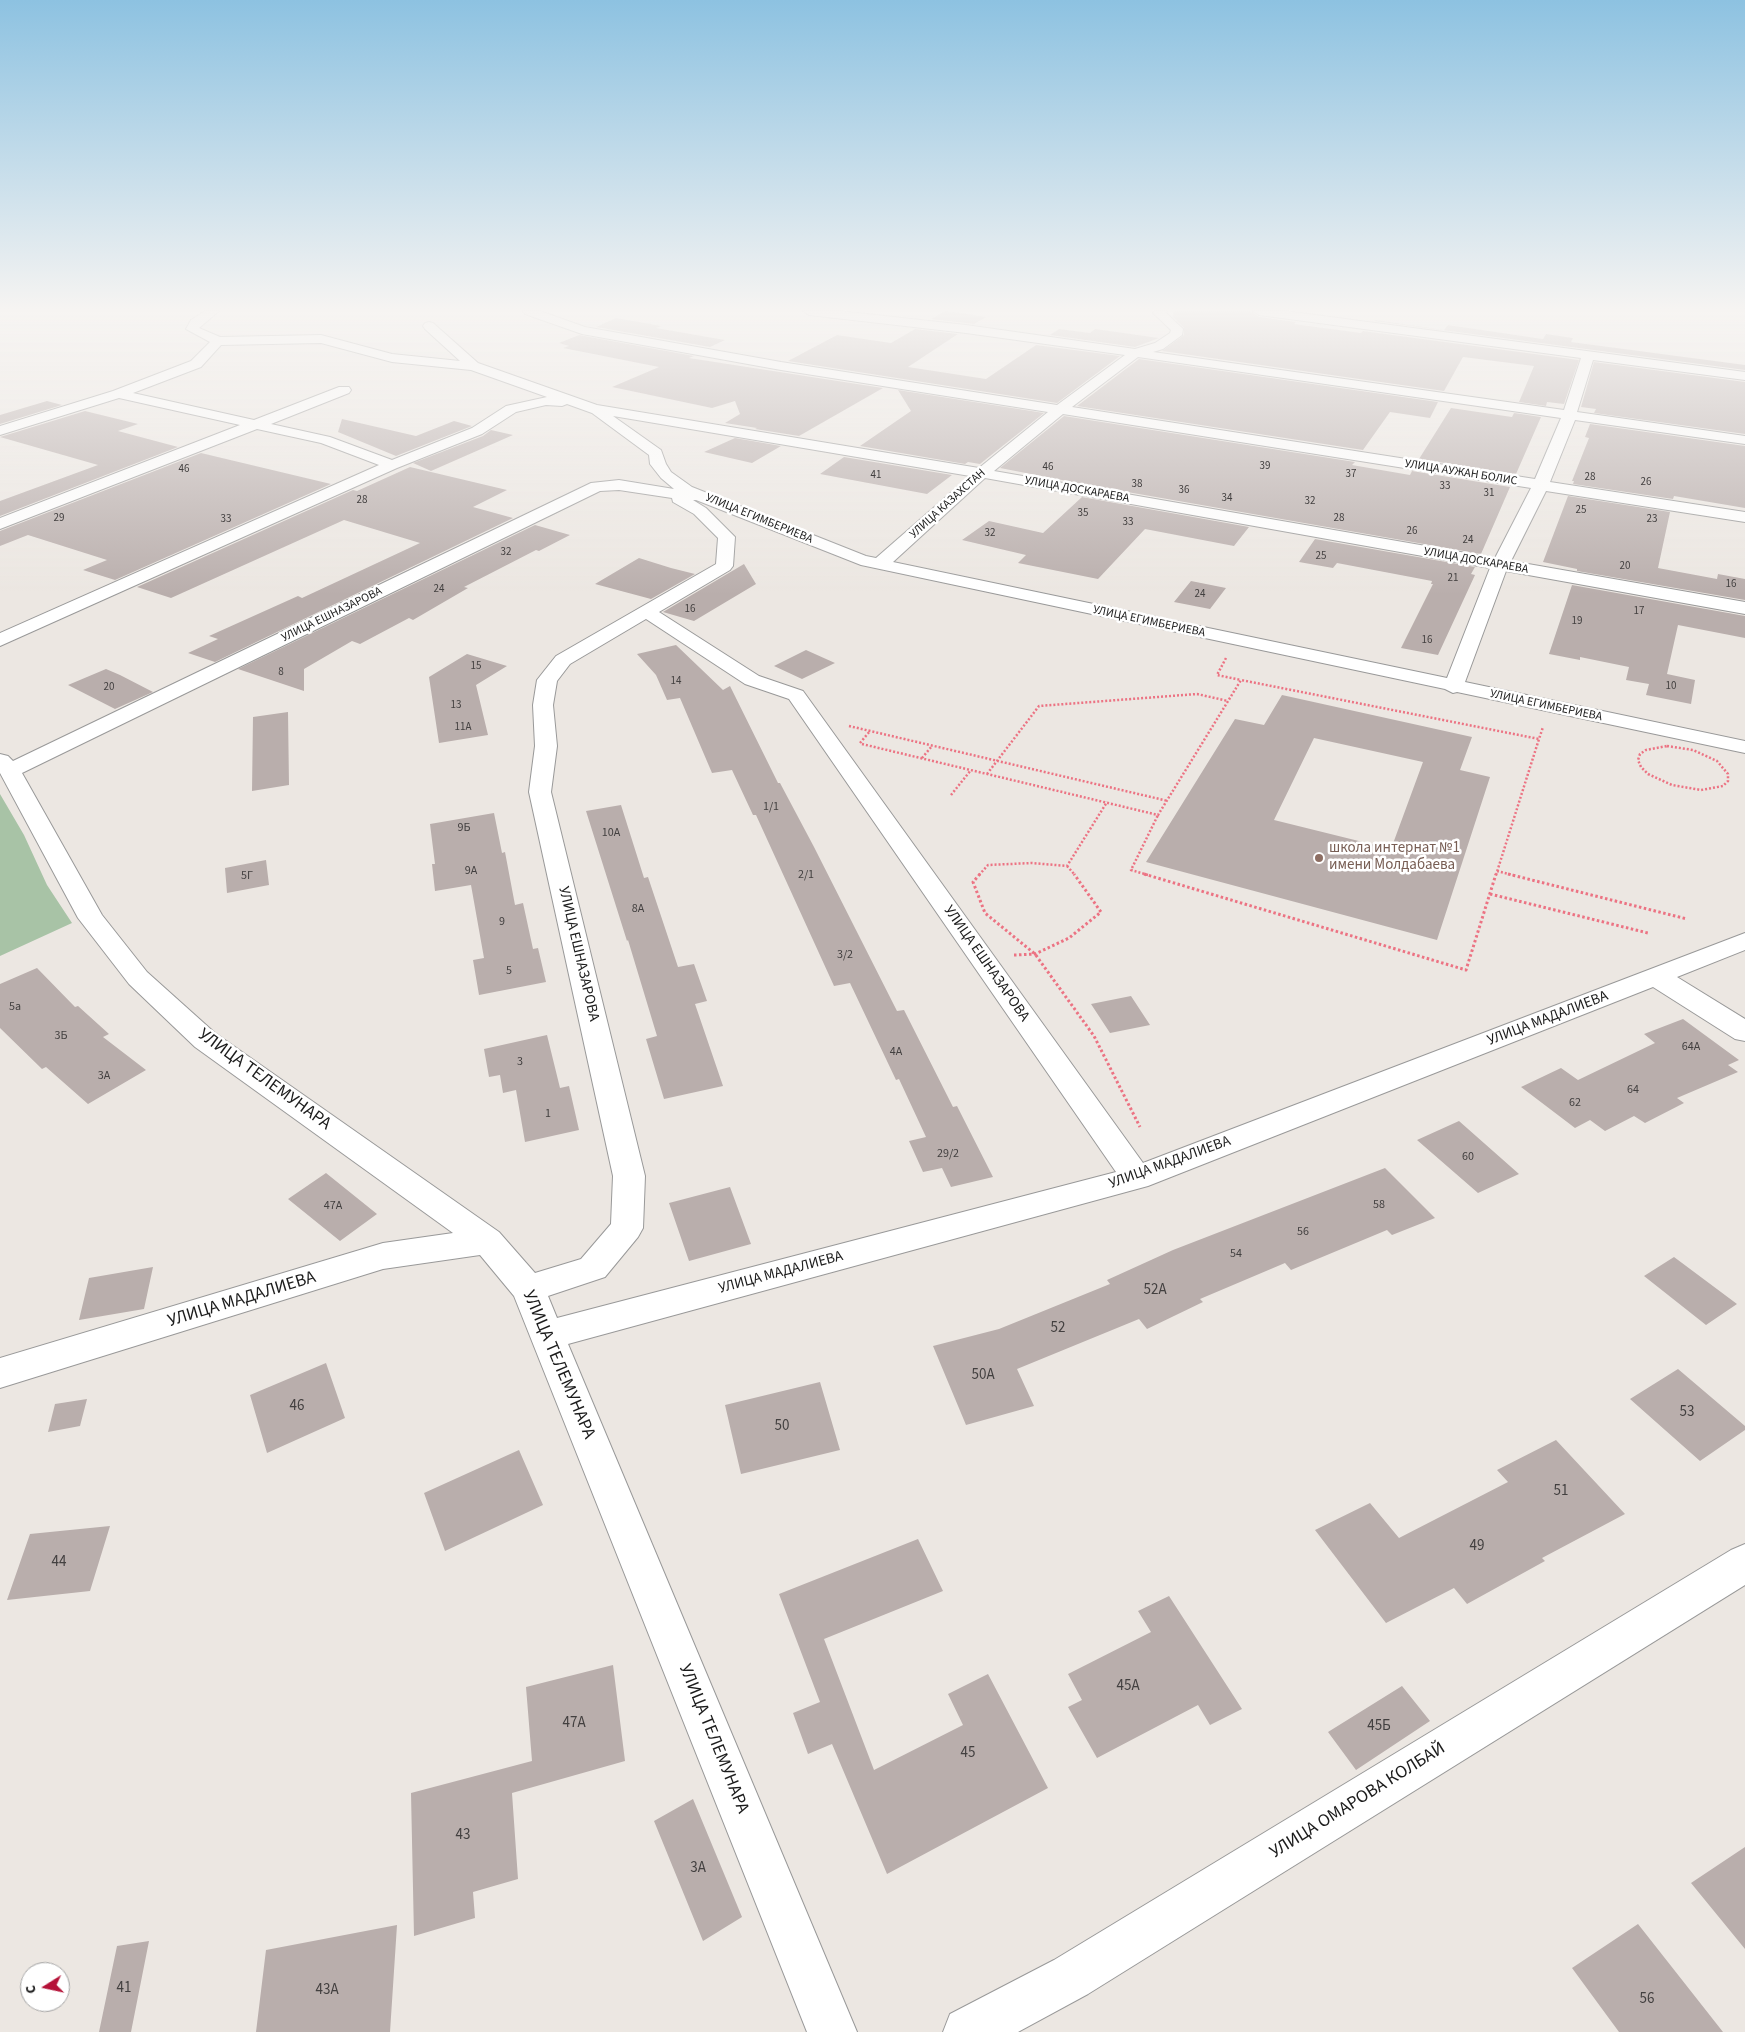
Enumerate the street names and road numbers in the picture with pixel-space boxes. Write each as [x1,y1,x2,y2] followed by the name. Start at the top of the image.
[1404,457,1518,489] street label: УЛИЦА АУЖАН БОЛИС
[907,466,989,542] street label: УЛИЦА КАЗАХСТАН
[1024,474,1130,506] street label: УЛИЦА ДОСКАРАЕВА
[703,491,815,547] street label: УЛИЦА ЕГИМБЕРИЕВА
[1423,545,1529,577] street label: УЛИЦА ДОСКАРАЕВА
[279,584,385,646] street label: УЛИЦА ЕШНАЗАРОВА
[1092,603,1206,641] street label: УЛИЦА ЕГИМБЕРИЕВА
[1489,687,1603,725] street label: УЛИЦА ЕГИМБЕРИЕВА
[554,885,602,1023] street label: УЛИЦА ЕШНАЗАРОВА
[939,902,1033,1026] street label: УЛИЦА ЕШНАЗАРОВА
[1485,988,1611,1050] street label: УЛИЦА МАДАЛИЕВА
[193,1024,335,1136] street label: УЛИЦА ТЕЛЕМУНАРА
[1107,1133,1233,1193] street label: УЛИЦА МАДАЛИЕВА
[717,1248,845,1298] street label: УЛИЦА МАДАЛИЕВА
[165,1267,319,1333] street label: УЛИЦА МАДАЛИЕВА
[517,1288,599,1442] street label: УЛИЦА ТЕЛЕМУНАРА
[673,1661,753,1817] street label: УЛИЦА ТЕЛЕМУНАРА
[1266,1738,1450,1864] street label: УЛИЦА ОМАРОВА КОЛБАЙ

